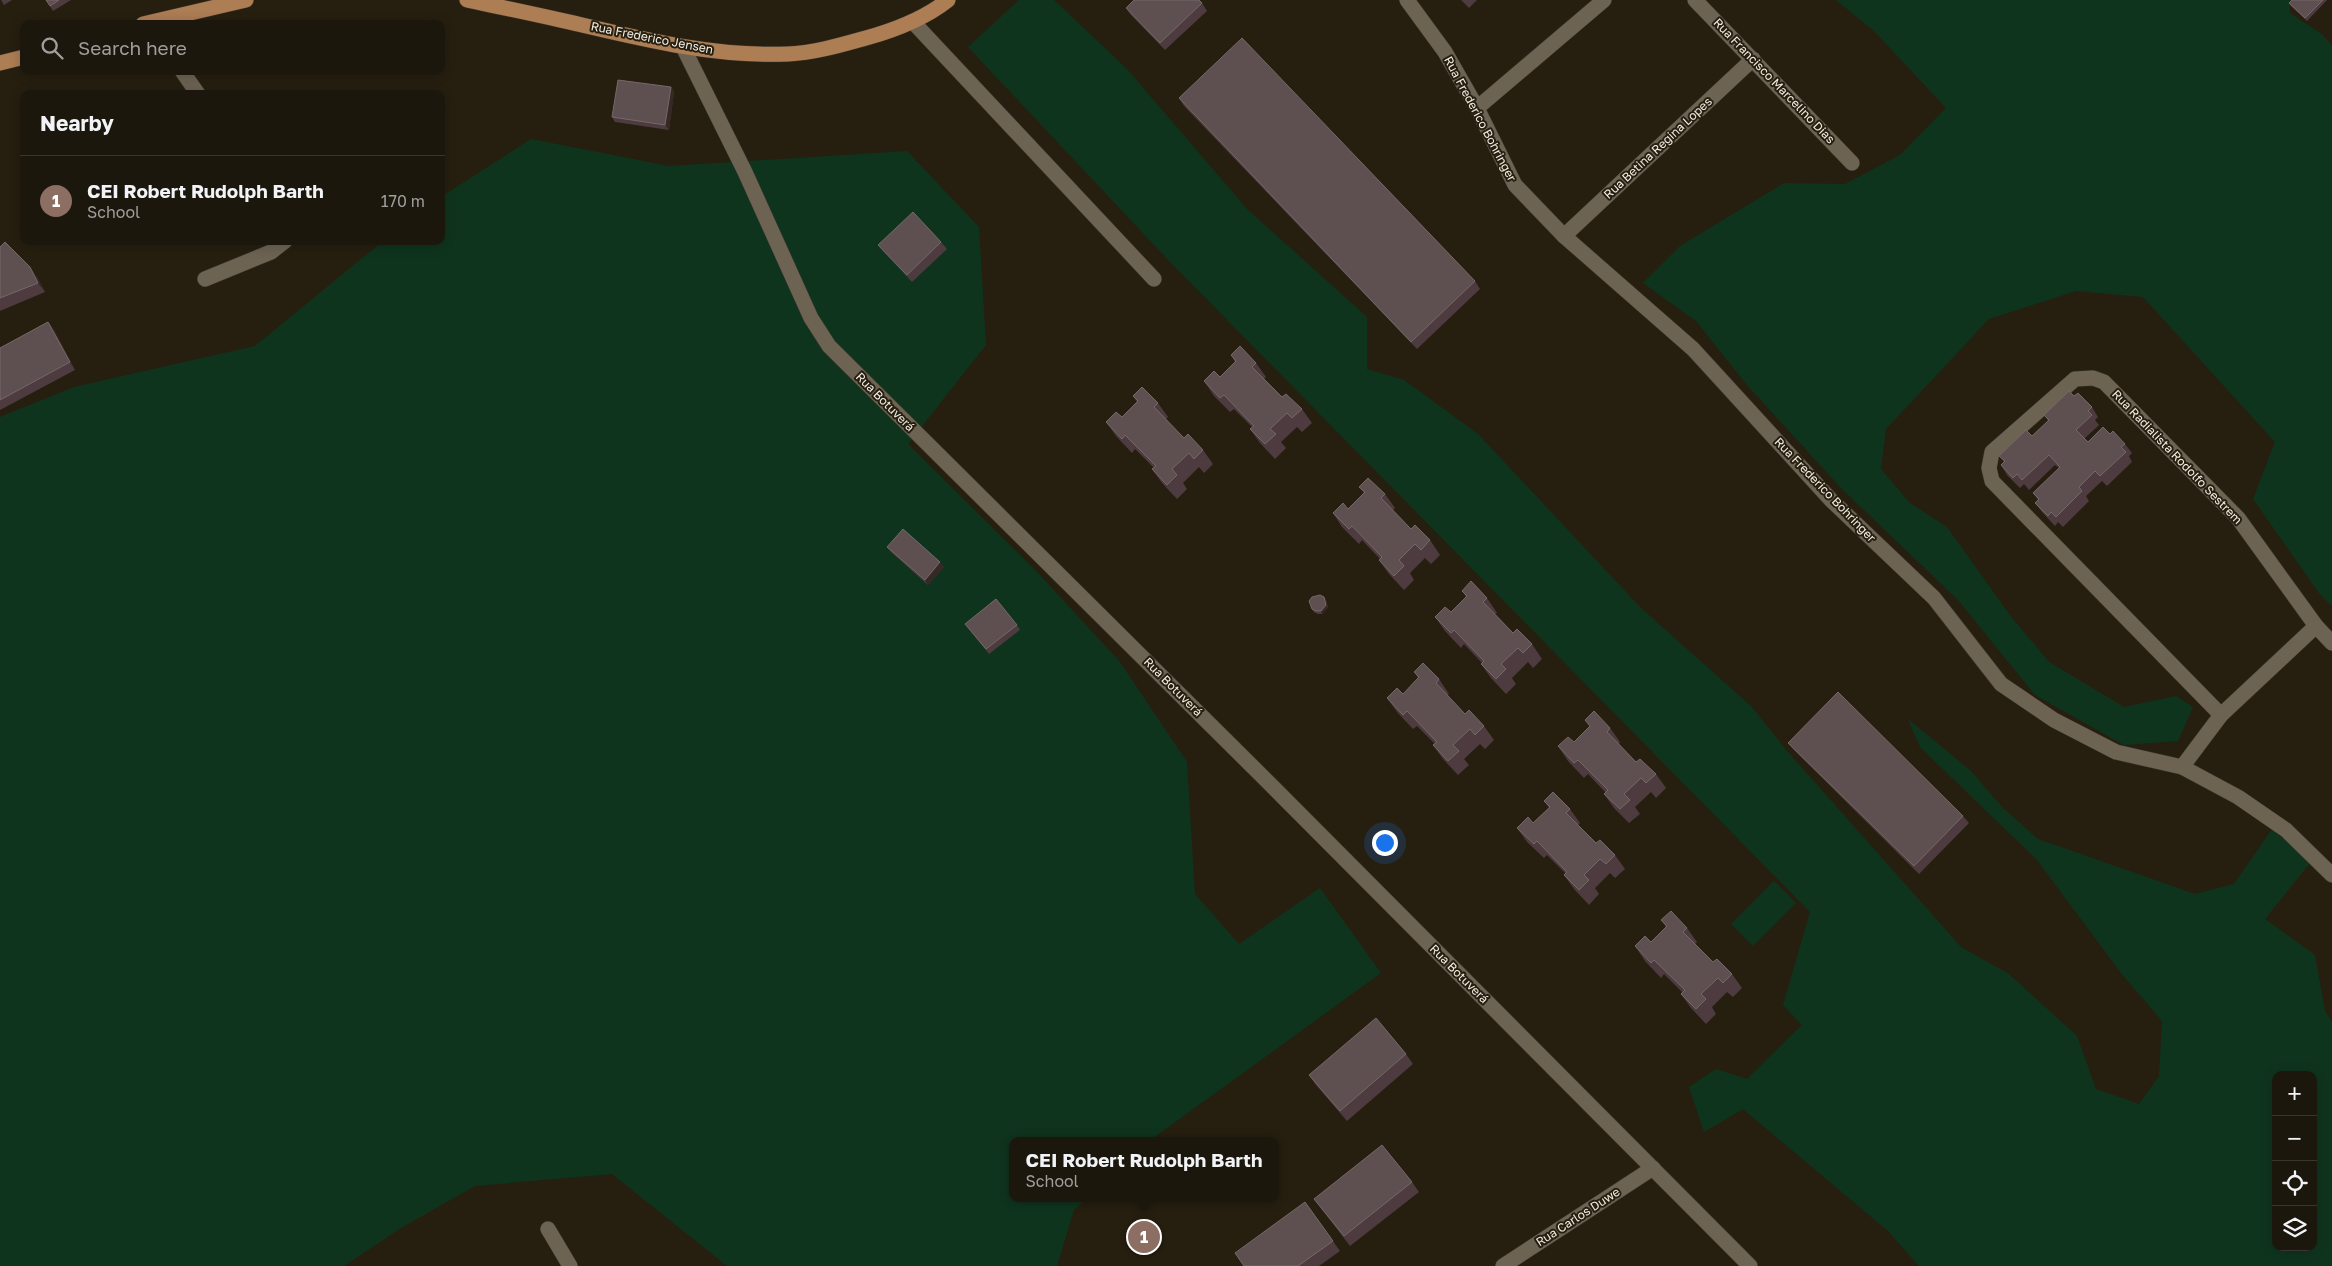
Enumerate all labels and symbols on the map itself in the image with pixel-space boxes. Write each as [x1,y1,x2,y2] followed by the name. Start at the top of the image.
[1711,15,1838,146] street label: Rua Francisco Marcelino Dias
[590,18,715,57] street label: Rua Frederico Jensen
[1441,54,1520,184] street label: Rua Frederico Bohringer
[1600,94,1715,202] street label: Rua Betina Regina Lopes
[853,369,918,434] street label: Rua Botuverá
[2109,386,2246,527] street label: Rua Radialista Rodolfo Sestrem
[1772,434,1879,545] street label: Rua Frederico Bohringer
[1141,654,1206,719] street label: Rua Botuverá
[1372,830,1398,856] your location
[1427,941,1492,1006] street label: Rua Botuverá
[1533,1184,1623,1249] street label: Rua Carlos Duwe
[1128,1218,1160,1256] pin: 1

